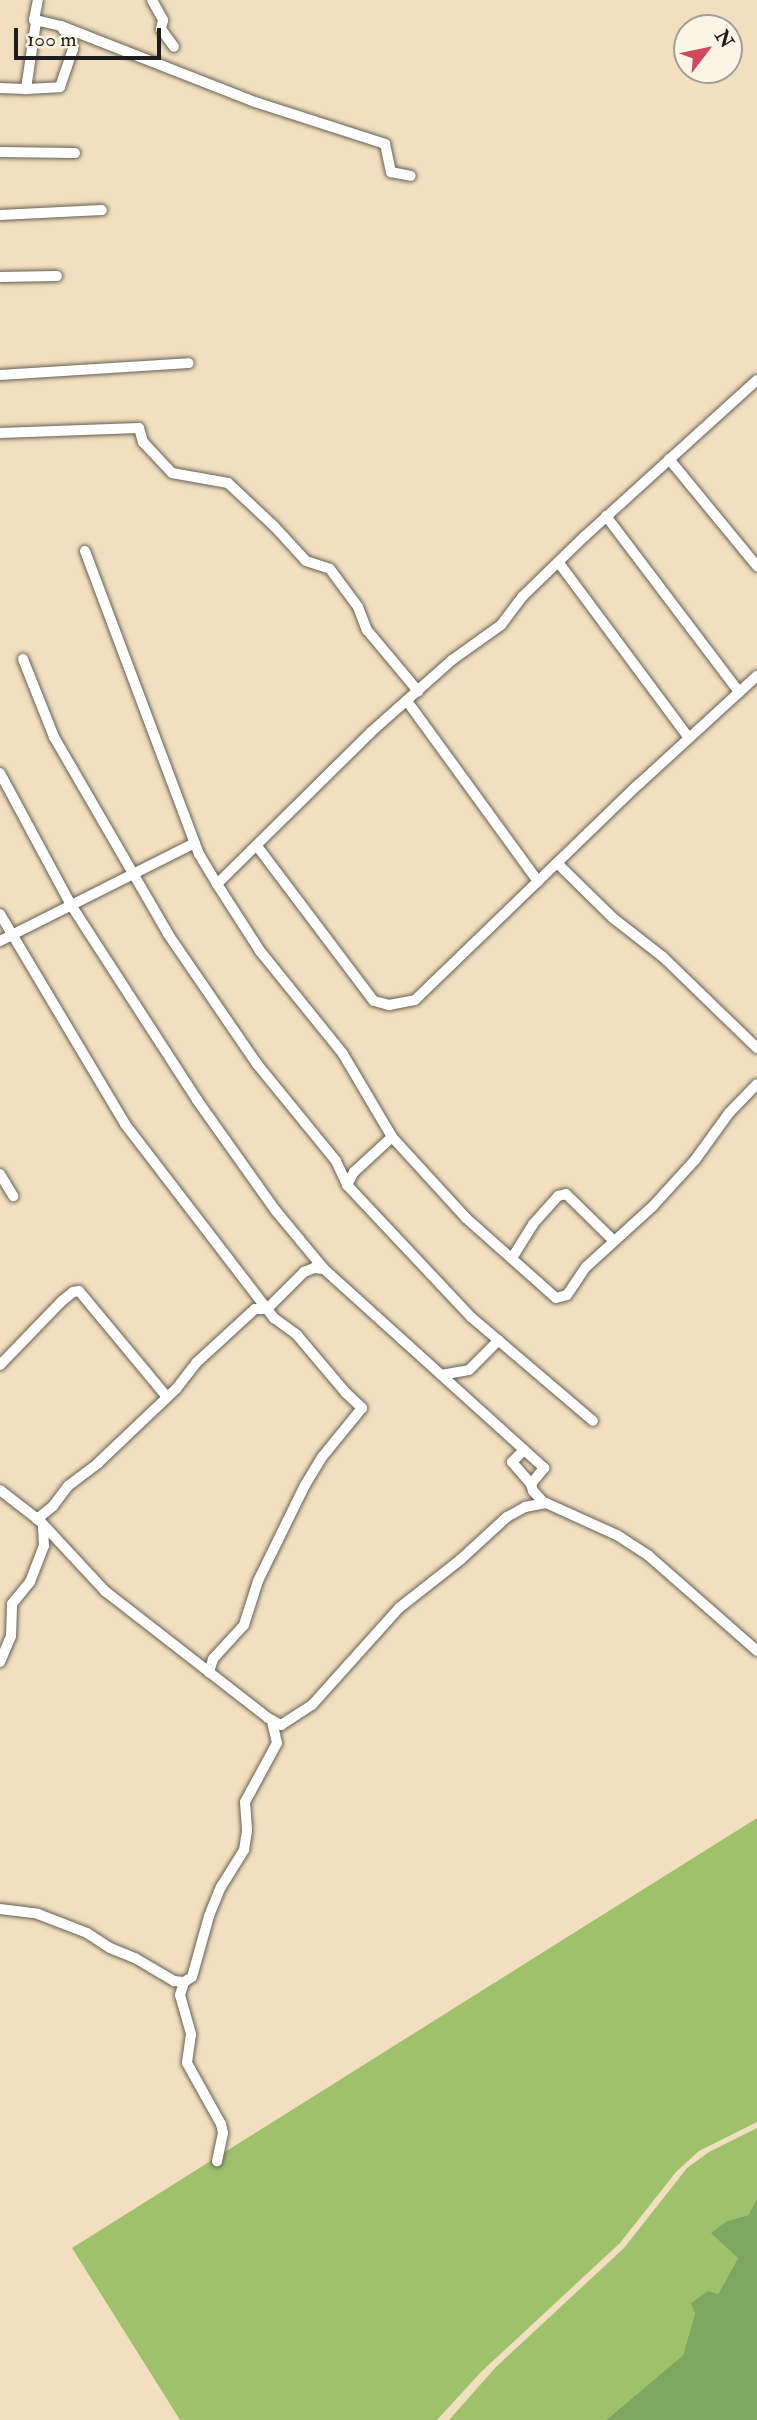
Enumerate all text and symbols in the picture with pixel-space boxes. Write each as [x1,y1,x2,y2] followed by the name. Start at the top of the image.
[18,14,164,58] scale bar
[673,14,743,84] north arrow
[709,25,739,52] text: N
[27,26,77,53] text: 100 m

